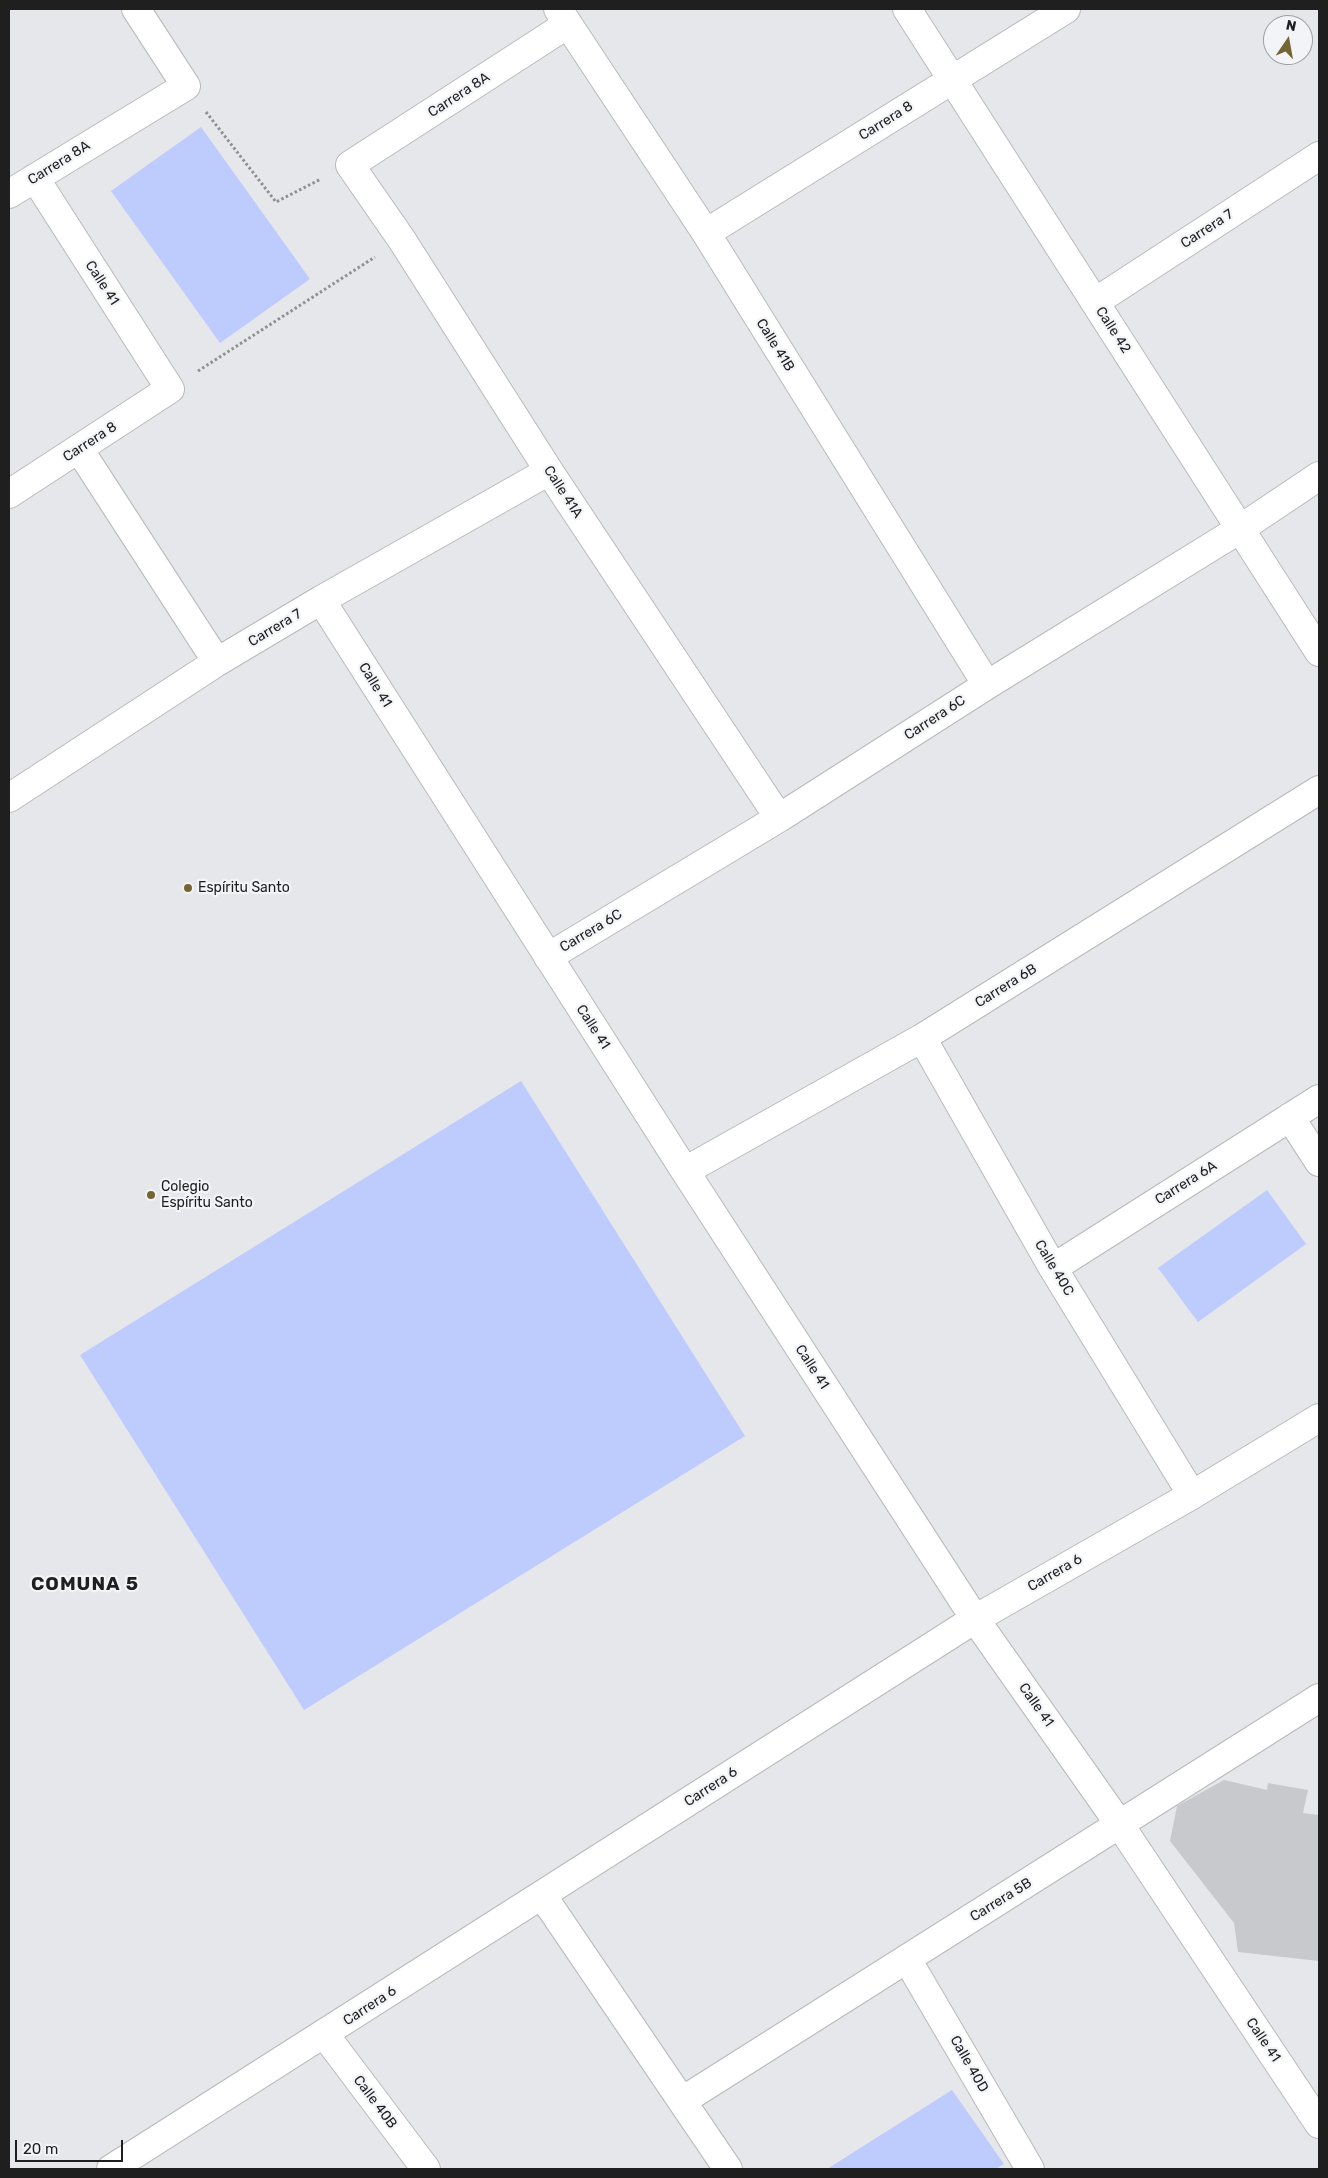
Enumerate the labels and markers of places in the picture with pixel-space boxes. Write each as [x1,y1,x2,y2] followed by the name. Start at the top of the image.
[198,880,290,896] place label: Espíritu Santo
[182,882,194,894] marker: Espíritu Santo
[161,1179,253,1212] place label: Colegio Espíritu Santo
[145,1189,157,1201] marker: Colegio Espíritu Santo

